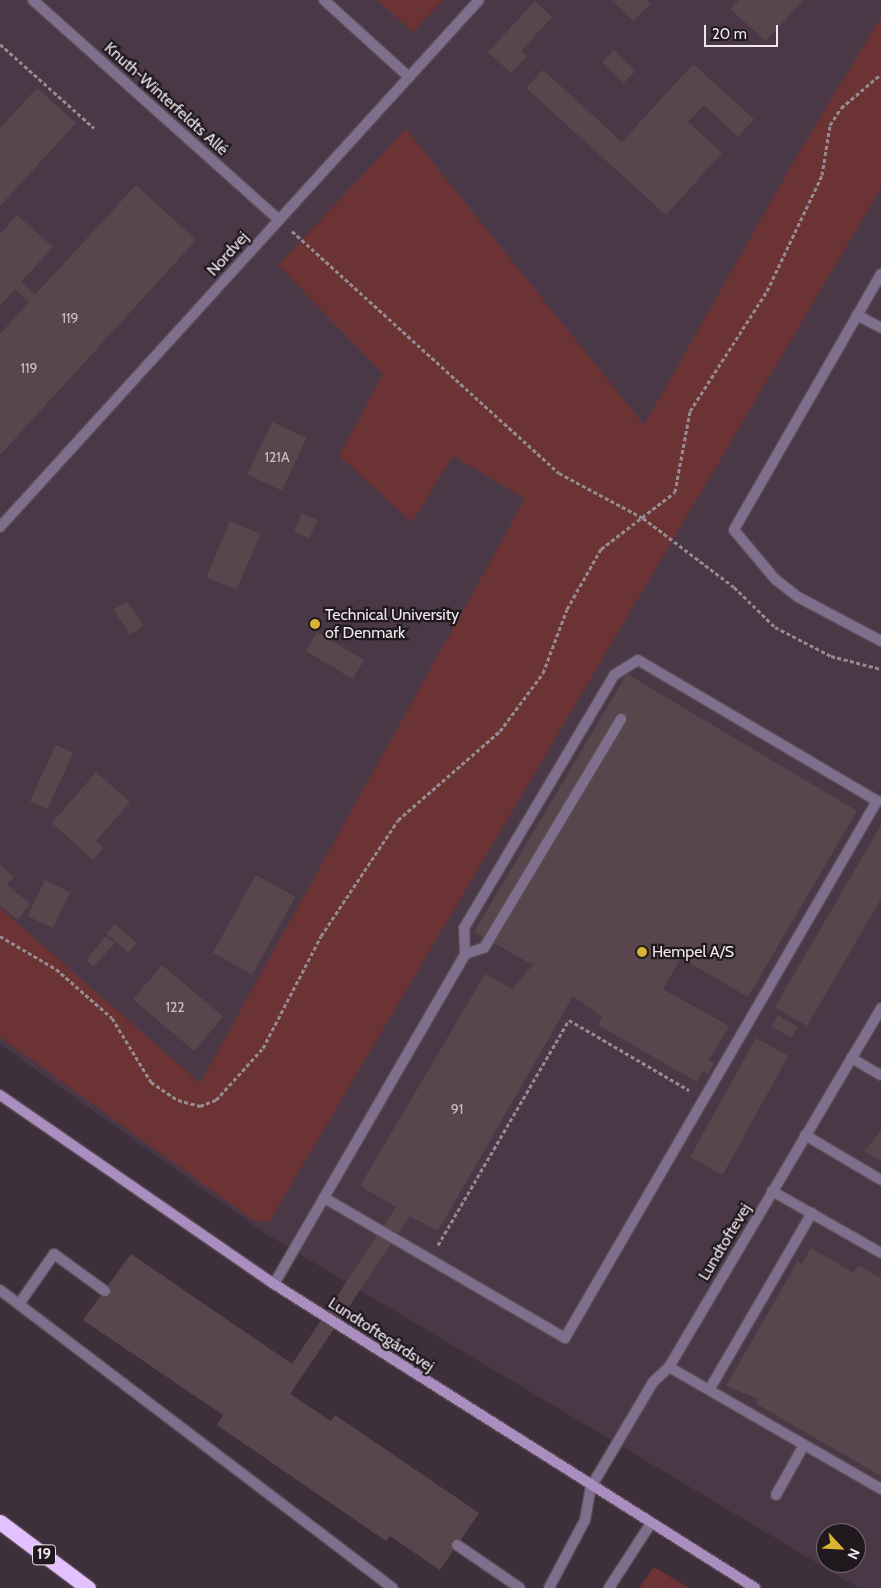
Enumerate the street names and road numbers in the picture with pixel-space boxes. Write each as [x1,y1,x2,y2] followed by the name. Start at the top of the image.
[100,38,232,160] street label: Knuth-Winterfeldts Allé
[203,228,253,280] street label: Nordvej
[695,1200,755,1284] street label: Lundtoftevej
[324,1294,438,1376] street label: Lundtoftegårdsvej
[32,1542,56,1568] road number: 19

